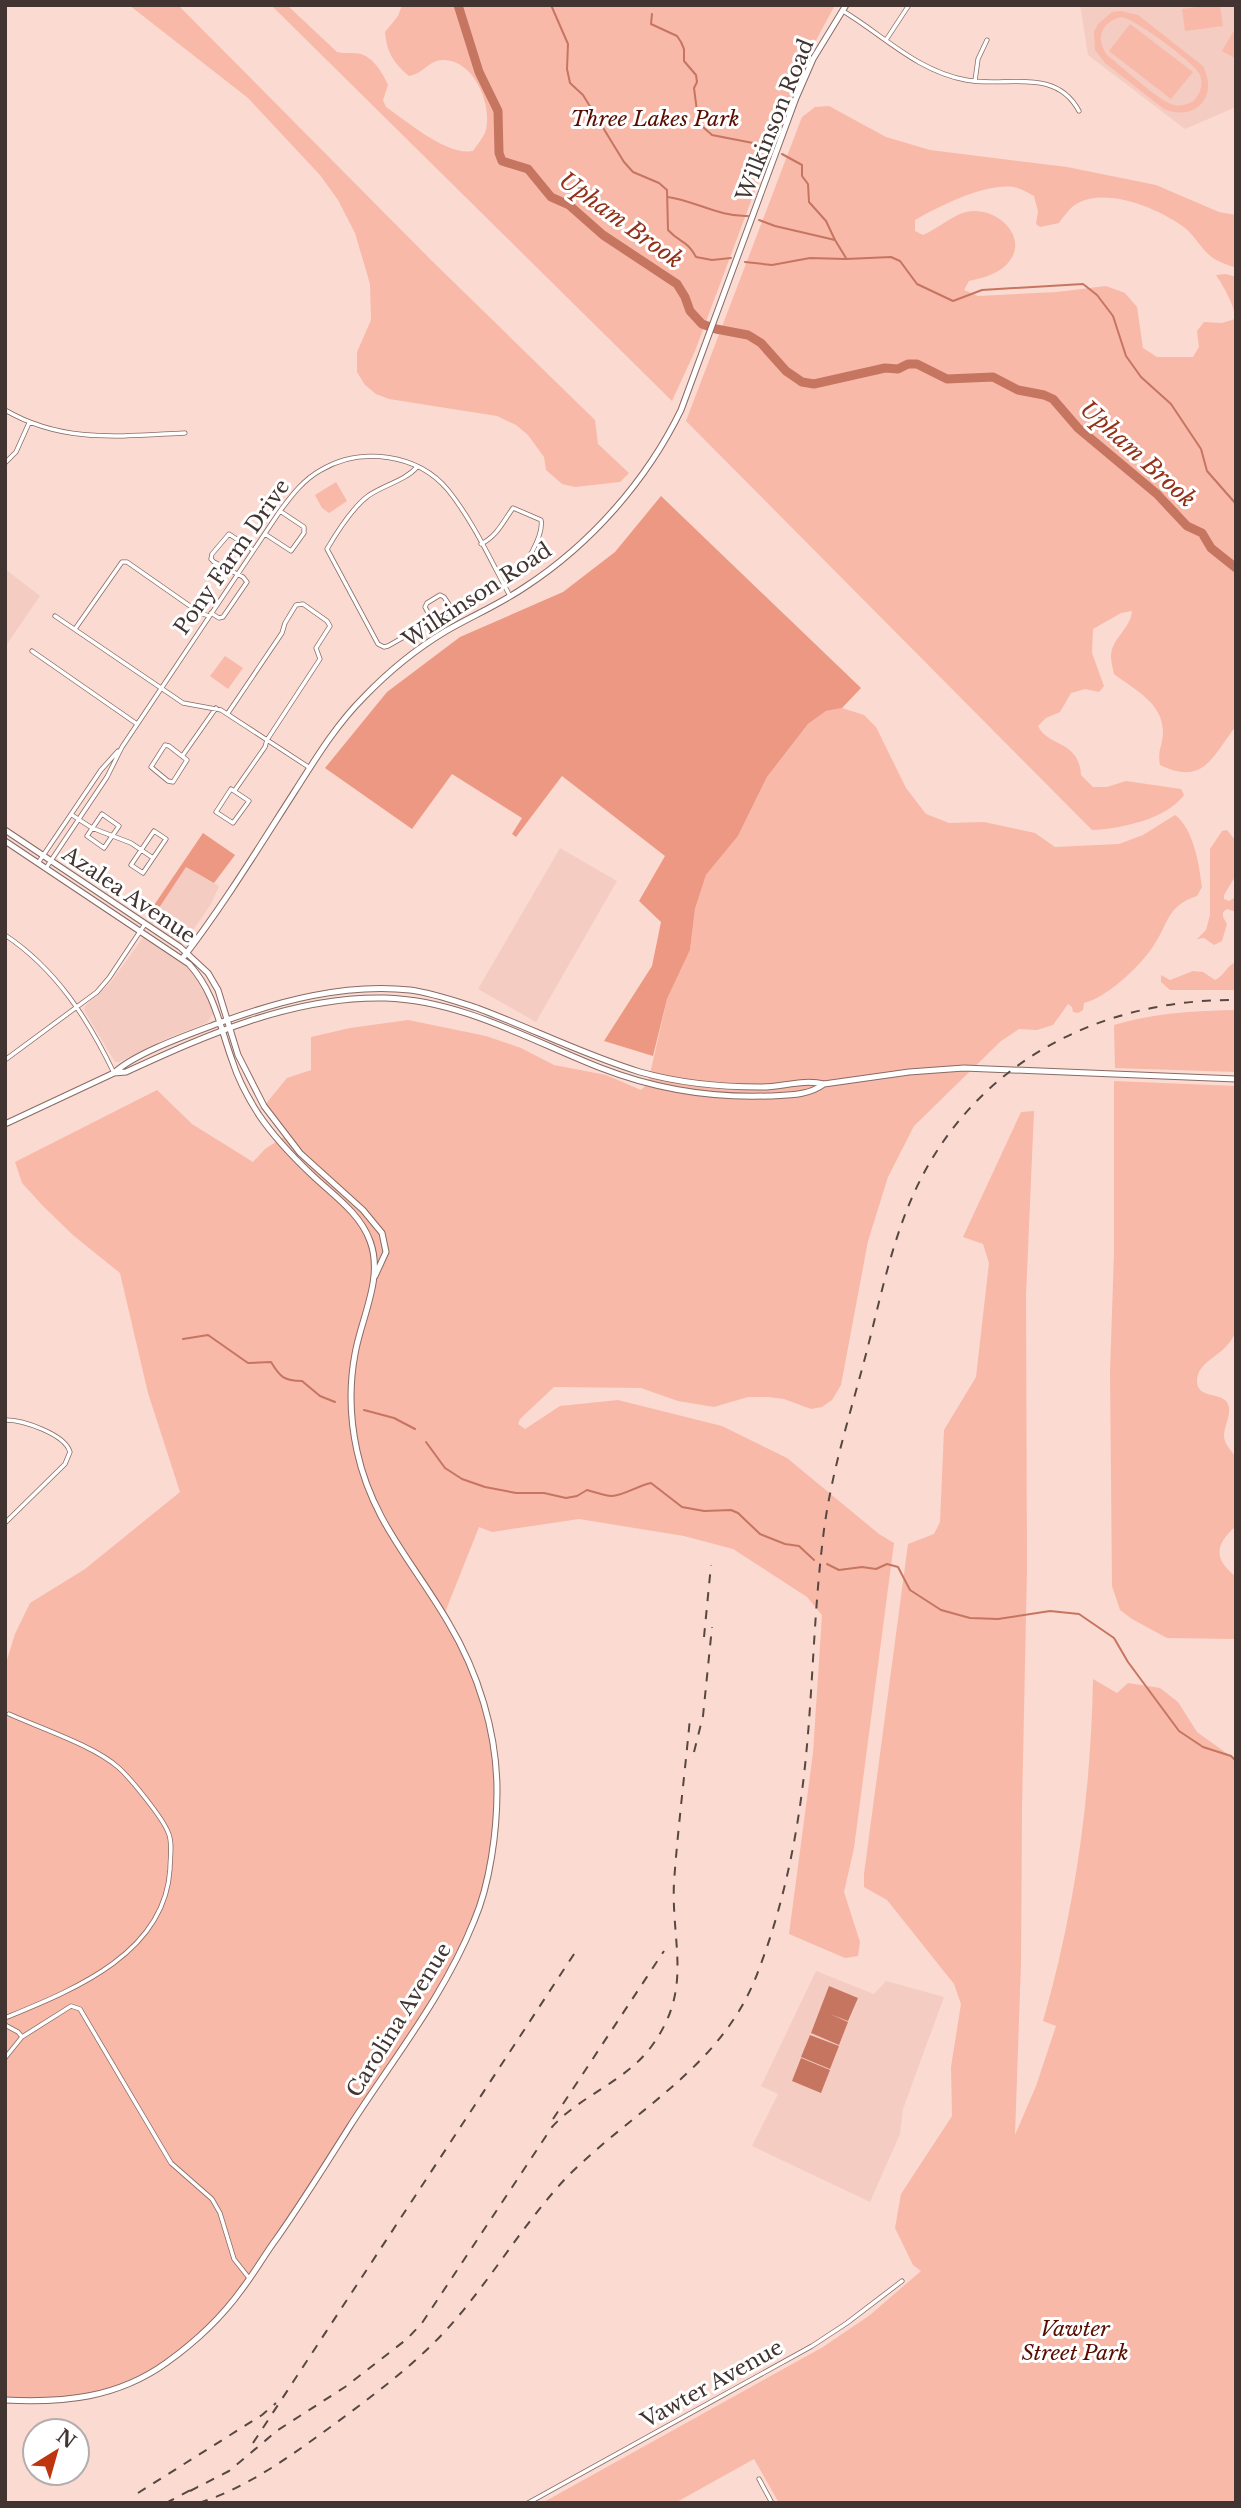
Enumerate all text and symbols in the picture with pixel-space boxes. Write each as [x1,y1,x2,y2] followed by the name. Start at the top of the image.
[730,35,819,206] street label: Wilkinson Road
[570,106,740,132] park label: Three Lakes Park
[554,166,688,274] water label: Upham Brook
[1074,395,1202,513] water label: Upham Brook
[169,474,295,640] street label: Pony Farm Drive
[397,537,557,653] street label: Wilkinson Road
[57,840,201,949] street label: Azalea Avenue
[341,1938,457,2102] street label: Carolina Avenue
[1021,2316,1129,2366] park label: Vawter Street Park
[636,2334,787,2434] street label: Vawter Avenue
[21,2417,91,2487] north arrow
[52,2424,80,2453] text: N

